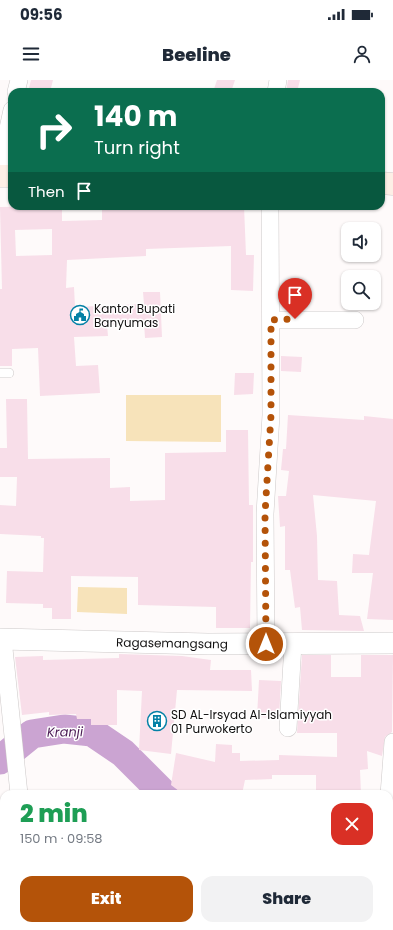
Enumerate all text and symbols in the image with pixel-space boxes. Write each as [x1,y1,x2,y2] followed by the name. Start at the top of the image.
[20,4,63,25] text: 09:56
[162,42,231,67] text: Beeline
[20,43,42,65] icon: menu
[351,43,373,65] icon: person
[94,97,177,136] text: 140 m
[28,104,80,156] icon: right
[94,135,180,160] text: Turn right
[73,180,95,202] icon: arrive
[28,181,65,202] text: Then
[341,222,381,310] map controls
[341,222,381,262] button: sound
[341,270,381,310] button: search
[278,278,312,319] pin
[284,284,306,306] icon: arrive
[94,300,175,331] place label: Kantor Bupati Banyumas
[69,304,91,326] public building icon: Kantor Bupati Banyumas
[245,623,287,665] position arrow
[116,634,228,652] street label: Ragasemangsang
[171,706,332,737] place label: SD AL-Irsyad Al-Islamiyyah 01 Purwokerto
[146,710,168,732] building icon: SD AL-Irsyad Al-Islamiyyah 01 Purwokerto
[47,722,84,742] water label: Kranji
[20,797,88,830] text: 2 min
[331,803,373,845] button: close
[20,829,103,848] text: 150 m · 09:58
[20,876,193,922] button: Exit
[201,876,373,922] button: Share

